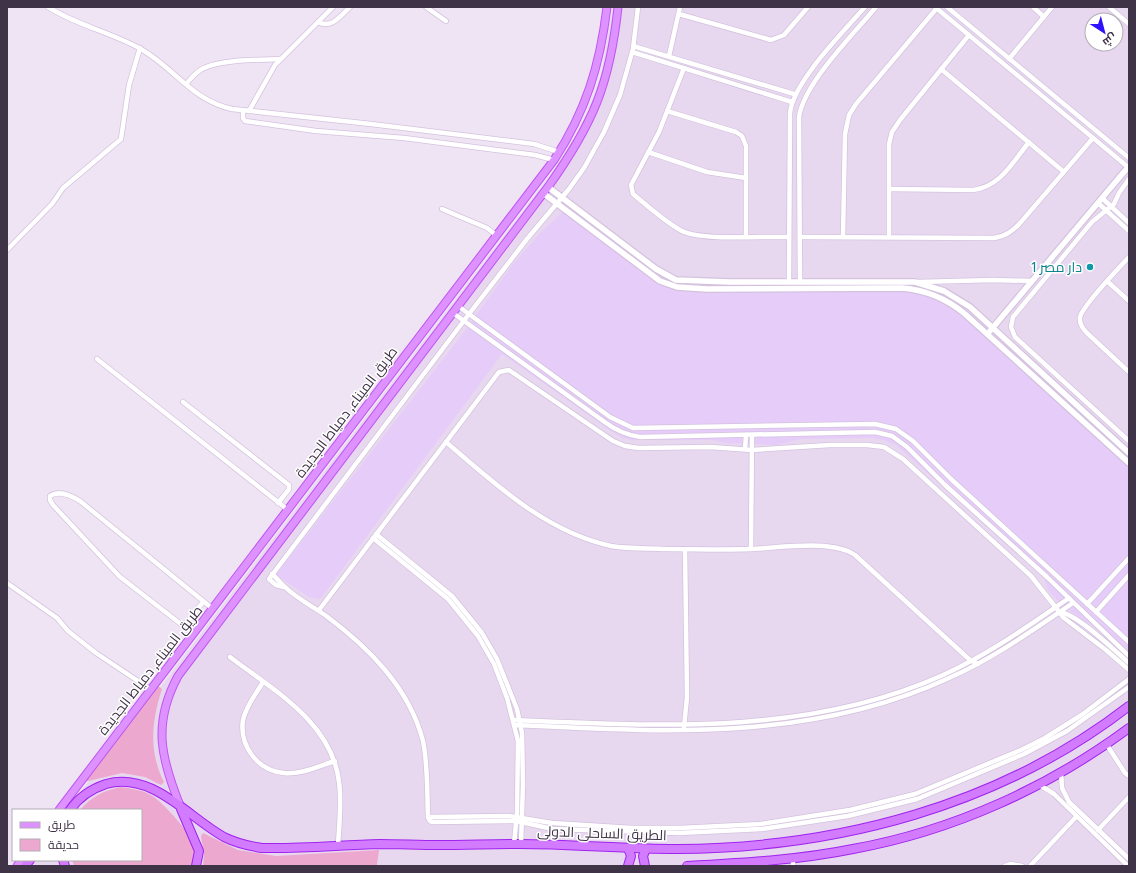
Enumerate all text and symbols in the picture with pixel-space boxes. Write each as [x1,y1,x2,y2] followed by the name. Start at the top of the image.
[1084,12,1124,52] north arrow
[1100,30,1119,49] text: ش
[1031,259,1082,276] place label: دار مصر 1
[1085,262,1095,272] marker: دار مصر 1
[292,344,401,481] street label: طريق الميناء, دمياط الجديدة
[95,602,206,738] street label: طريق الميناء, دمياط الجديدة
[12,809,142,861] legend
[48,818,76,832] text: طريق
[537,823,667,844] street label: الطريق الساحلى الدولى
[48,838,79,852] text: حديقة

